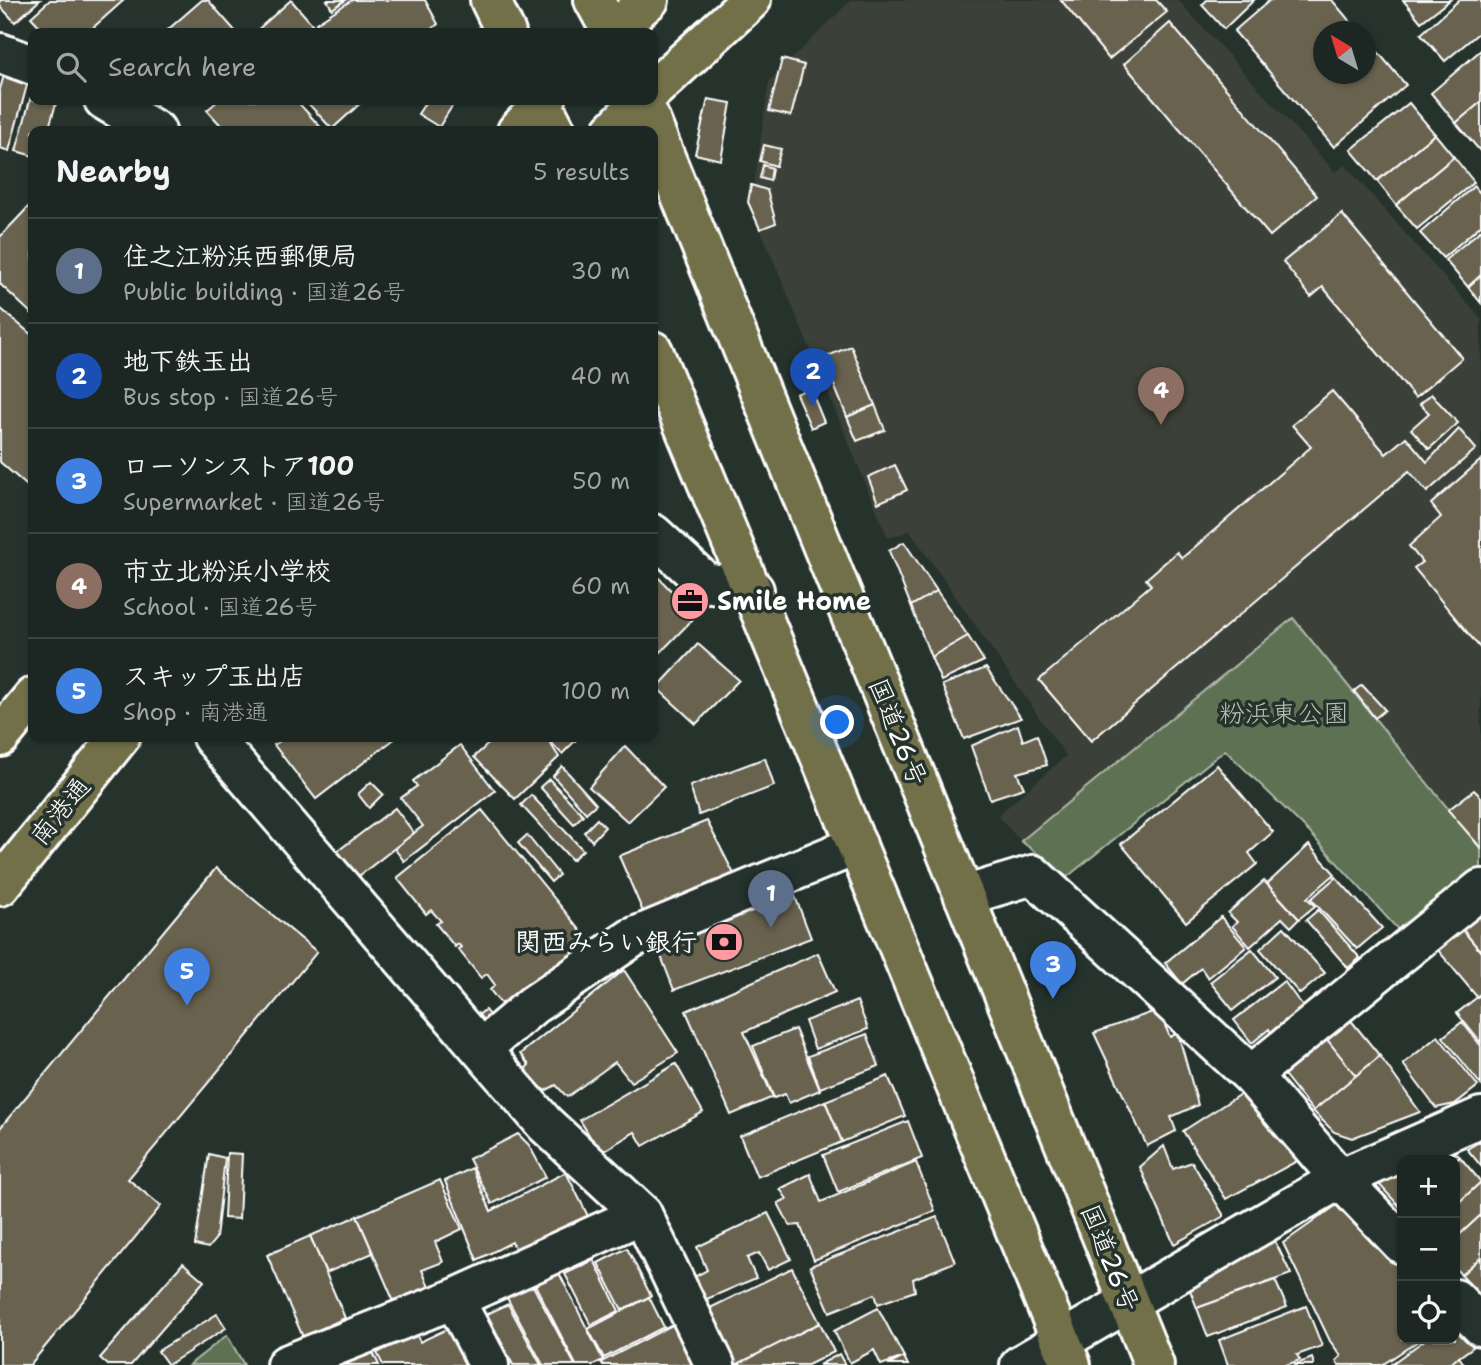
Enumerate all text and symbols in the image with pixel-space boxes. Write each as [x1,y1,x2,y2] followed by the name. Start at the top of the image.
[1313,21,1376,84] north arrow
[28,28,658,105] search box
[52,48,90,86] icon: search
[108,49,257,84] text: Search here
[56,151,171,192] text: Nearby
[533,157,630,187] text: 5 results
[123,238,357,273] text: 住之江粉浜西郵便局
[74,256,84,286] text: 1
[571,256,630,286] text: 30 m
[123,277,406,307] text: Public building · 国道26号
[123,343,253,378] text: 地下鉄玉出
[790,348,836,406] pin: 2
[71,361,87,391] text: 2
[570,361,630,391] text: 40 m
[1138,367,1184,425] pin: 4
[123,382,338,412] text: Bus stop · 国道26号
[123,448,355,483] text: ローソンストア100
[71,466,87,496] text: 3
[572,466,630,496] text: 50 m
[123,487,385,517] text: Supermarket · 国道26号
[123,553,331,588] text: 市立北粉浜小学校
[71,571,87,601] text: 4
[571,571,630,601] text: 60 m
[669,580,711,622] office icon: Smile Home
[717,583,871,618] place label: Smile Home
[123,592,318,622] text: School · 国道26号
[123,658,306,693] text: スキップ玉出店
[861,673,936,791] street label: 国道26号
[72,676,86,706] text: 5
[561,676,630,706] text: 100 m
[1219,695,1349,730] park label: 粉浜東公園
[123,697,268,727] text: Shop · 南港通
[820,705,854,739] your location
[21,769,98,852] street label: 南港通
[748,870,794,928] pin: 1
[703,921,745,963] bank icon: 関西みらい銀行
[515,924,697,959] place label: 関西みらい銀行
[1030,941,1076,999] pin: 3
[164,948,210,1006] pin: 5
[1397,1155,1460,1344] map controls
[1397,1155,1460,1218] button: +
[1073,1199,1148,1317] street label: 国道26号
[1397,1218,1460,1281] button: −
[1397,1281,1460,1344] button: locate

